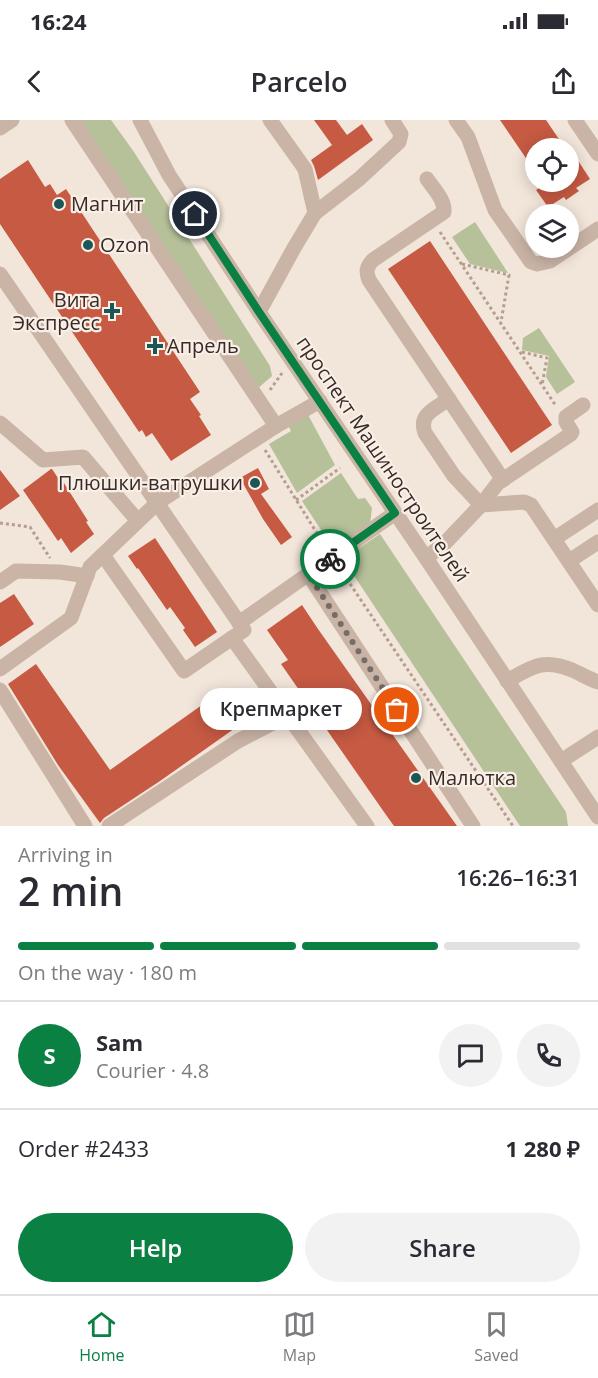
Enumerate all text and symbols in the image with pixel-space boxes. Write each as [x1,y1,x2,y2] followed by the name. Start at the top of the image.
[30,6,87,36] text: 16:24
[251,63,347,100] text: Parcelo
[18,65,51,98] icon: back
[547,65,580,98] icon: share
[525,138,579,258] map controls
[525,138,579,192] button: locate
[169,188,220,239] pin
[71,190,144,217] place label: Магнит
[52,197,66,211] marker: Магнит
[178,197,211,230] icon: home
[525,204,579,258] button: layers
[100,231,149,258] place label: Ozon
[81,238,95,252] marker: Ozon
[12,286,100,336] place label: Вита Экспресс
[105,304,119,318] marker: Вита Экспресс
[291,330,476,587] street label: проспект Машиностроителей
[167,332,239,359] place label: Апрель
[148,339,162,353] marker: Апрель
[58,469,243,496] place label: Плюшки-ватрушки
[248,476,262,490] marker: Плюшки-ватрушки
[300,529,360,589] courier
[314,543,347,576] icon: bike
[371,684,422,735] pin
[199,689,361,731] callout: Крепмаркет
[380,693,413,726] icon: bag
[220,695,342,722] text: Крепмаркет
[428,764,516,791] place label: Малютка
[409,771,423,785] marker: Малютка
[18,841,113,868] text: Arriving in
[456,862,580,892] text: 16:26–16:31
[18,864,123,917] text: 2 min
[18,959,197,986] text: On the way · 180 m
[439,1024,502,1087] button: chat
[517,1024,580,1087] button: phone
[96,1027,143,1057] text: Sam
[43,1040,56,1070] text: S
[96,1057,209,1084] text: Courier · 4.8
[18,1133,149,1163] text: Order #2433
[505,1133,580,1163] text: 1 280 ₽
[18,1213,293,1282] button: Help
[305,1213,580,1282] button: Share
[79,1308,124,1366] tab: Home
[283,1308,316,1366] tab: Map
[474,1308,519,1366] tab: Saved

